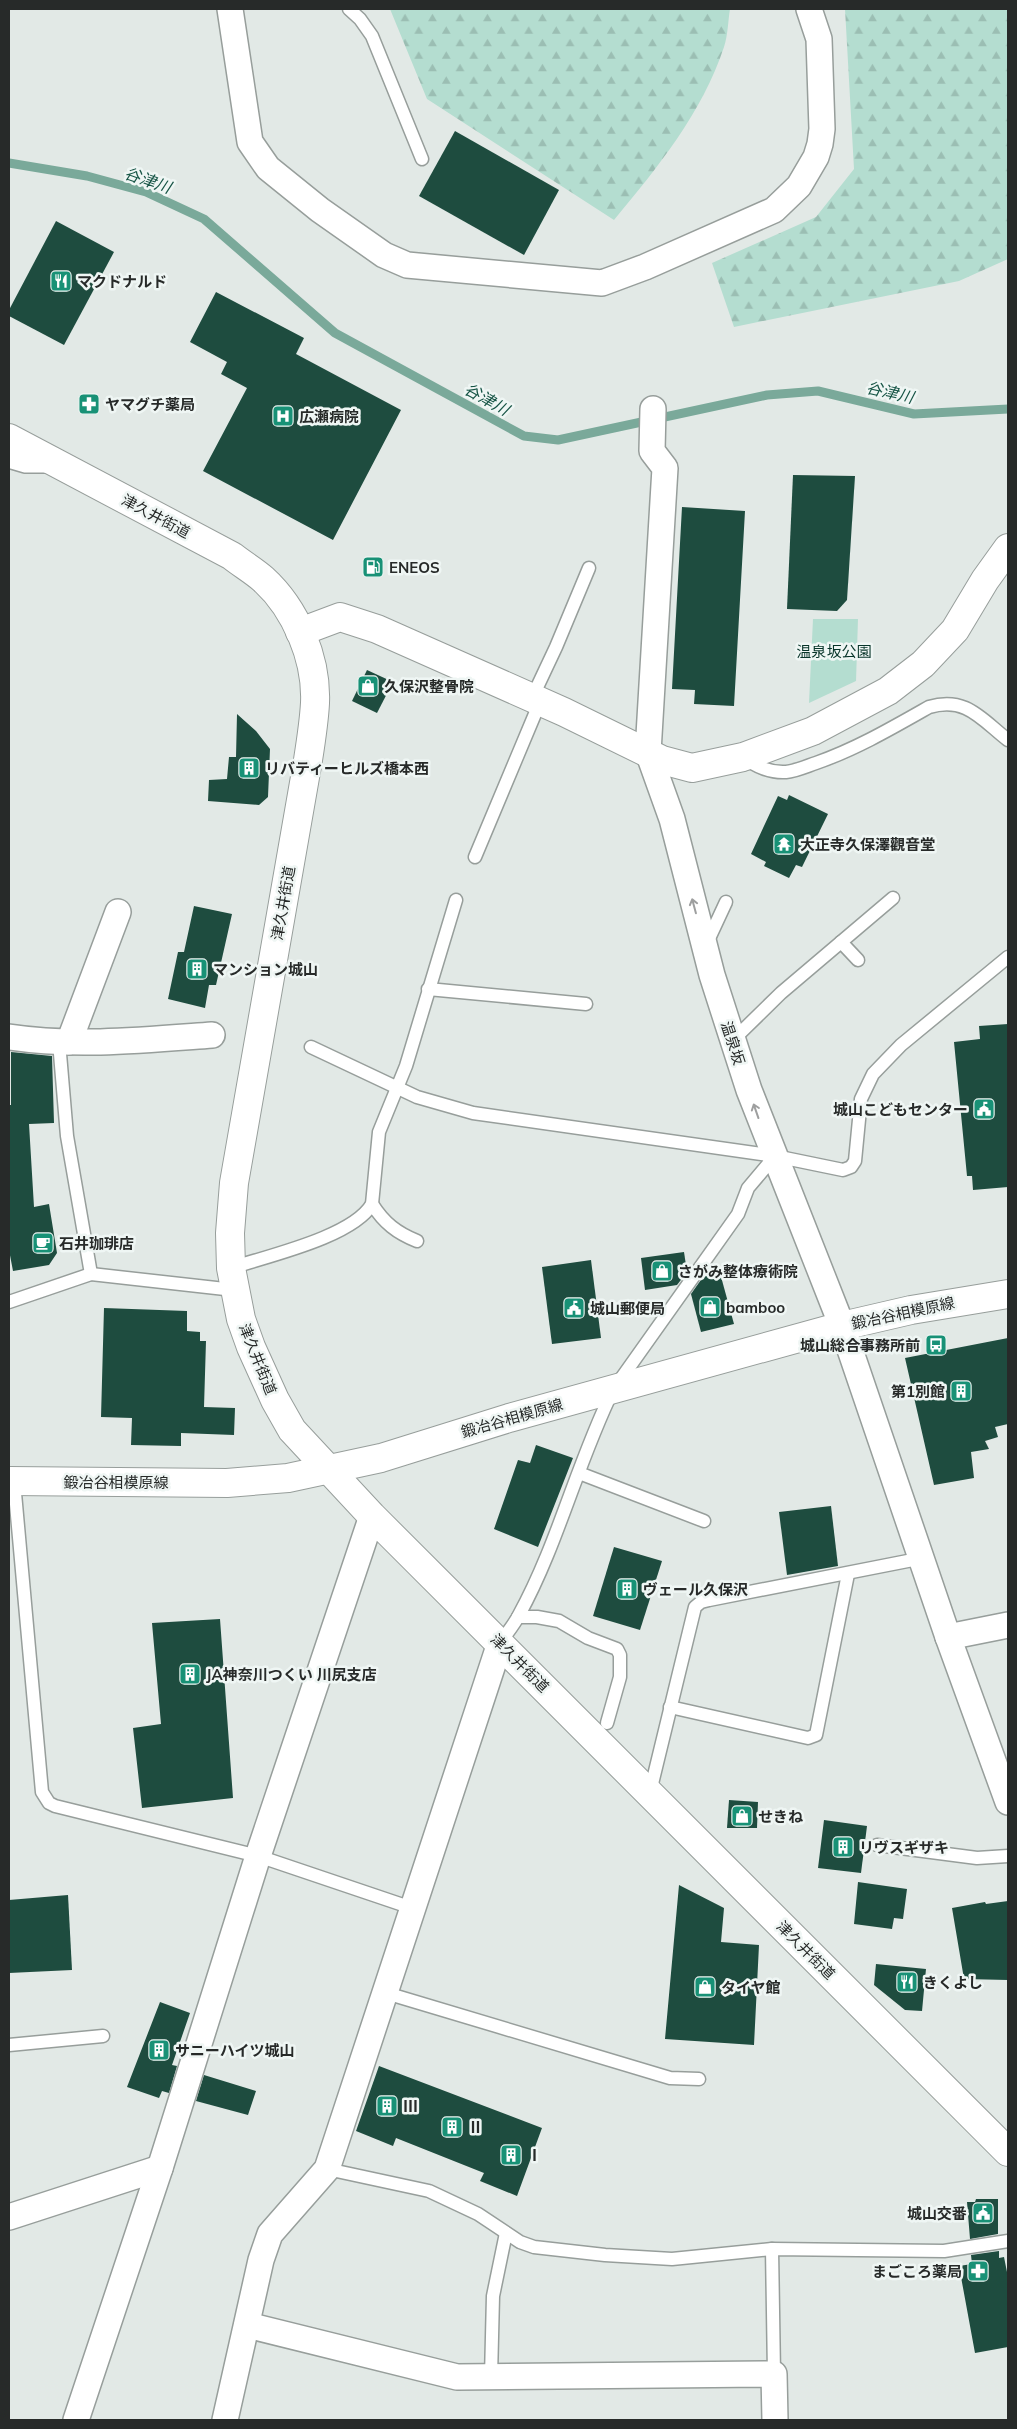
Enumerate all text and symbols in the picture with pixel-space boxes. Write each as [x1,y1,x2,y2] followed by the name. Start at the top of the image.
[122,163,176,198] water label: 谷津川
[49,269,73,293] restaurant icon: マクドナルド
[77,272,167,291] place label: マクドナルド
[864,377,918,408] water label: 谷津川
[461,379,515,420] water label: 谷津川
[77,392,101,416] pharmacy icon: ヤマグチ薬局
[105,395,195,414] place label: ヤマグチ薬局
[271,404,295,428] hospital icon: 広瀬病院
[299,407,359,426] place label: 広瀬病院
[118,490,194,542] street label: 津久井街道
[361,555,385,579] fuel station icon: ENEOS
[389,558,440,577] place label: ENEOS
[796,642,872,661] park label: 温泉坂公園
[356,674,380,698] shop icon: 久保沢整骨院
[384,677,474,696] place label: 久保沢整骨院
[237,756,261,780] building icon: リバティーヒルズ橋本西
[265,759,429,778] place label: リバティーヒルズ橋本西
[772,832,796,856] temple icon: 大正寺久保澤觀音堂
[800,835,935,854] place label: 大正寺久保澤觀音堂
[267,864,299,942] street label: 津久井街道
[689,898,698,914] one-way arrow
[185,957,209,981] building icon: マンション城山
[213,960,318,979] place label: マンション城山
[717,1019,749,1067] street label: 温泉坂
[972,1097,996,1121] public building icon: 城山こどもセンター
[833,1100,968,1119] place label: 城山こどもセンター
[751,1104,760,1120] one-way arrow
[31,1231,55,1255] cafe icon: 石井珈琲店
[59,1234,134,1253] place label: 石井珈琲店
[650,1259,674,1283] shop icon: さがみ整体療術院
[678,1262,798,1281] place label: さがみ整体療術院
[850,1293,956,1333] street label: 鍛冶谷相模原線
[698,1295,722,1319] shop icon: bamboo
[562,1296,586,1320] public building icon: 城山郵便局
[726,1298,785,1317] place label: bamboo
[590,1299,665,1318] place label: 城山郵便局
[235,1321,281,1397] street label: 津久井街道
[924,1333,948,1357] bus stop icon: 城山総合事務所前
[800,1336,920,1355] place label: 城山総合事務所前
[949,1379,973,1403] building icon: 第1別館
[891,1382,945,1401] place label: 第1別館
[459,1394,565,1442] street label: 鍛冶谷相模原線
[63,1473,169,1492] street label: 鍛冶谷相模原線
[615,1577,639,1601] building icon: ヴェール久保沢
[643,1580,748,1599] place label: ヴェール久保沢
[487,1630,553,1696] street label: 津久井街道
[178,1662,202,1686] building icon: JA神奈川つくい 川尻支店
[206,1665,377,1684] place label: JA神奈川つくい 川尻支店
[730,1804,754,1828] shop icon: せきね
[758,1807,803,1826] place label: せきね
[831,1835,855,1859] building icon: リヴスギザキ
[859,1838,949,1857] place label: リヴスギザキ
[773,1917,839,1983] street label: 津久井街道
[895,1970,919,1994] restaurant icon: きくよし
[923,1973,983,1992] place label: きくよし
[693,1975,717,1999] shop icon: タイヤ館
[721,1978,781,1997] place label: タイヤ館
[147,2038,171,2062] building icon: サニーハイツ城山
[175,2041,294,2060] place label: サニーハイツ城山
[375,2094,399,2118] building icon: Ⅲ
[403,2097,418,2116] place label: Ⅲ
[440,2115,464,2139] building icon: Ⅱ
[468,2118,483,2137] place label: Ⅱ
[499,2143,523,2167] building icon: Ⅰ
[527,2146,542,2165] place label: Ⅰ
[971,2201,995,2225] public building icon: 城山交番
[907,2204,967,2223] place label: 城山交番
[966,2259,990,2283] pharmacy icon: まごころ薬局
[872,2262,962,2281] place label: まごころ薬局

